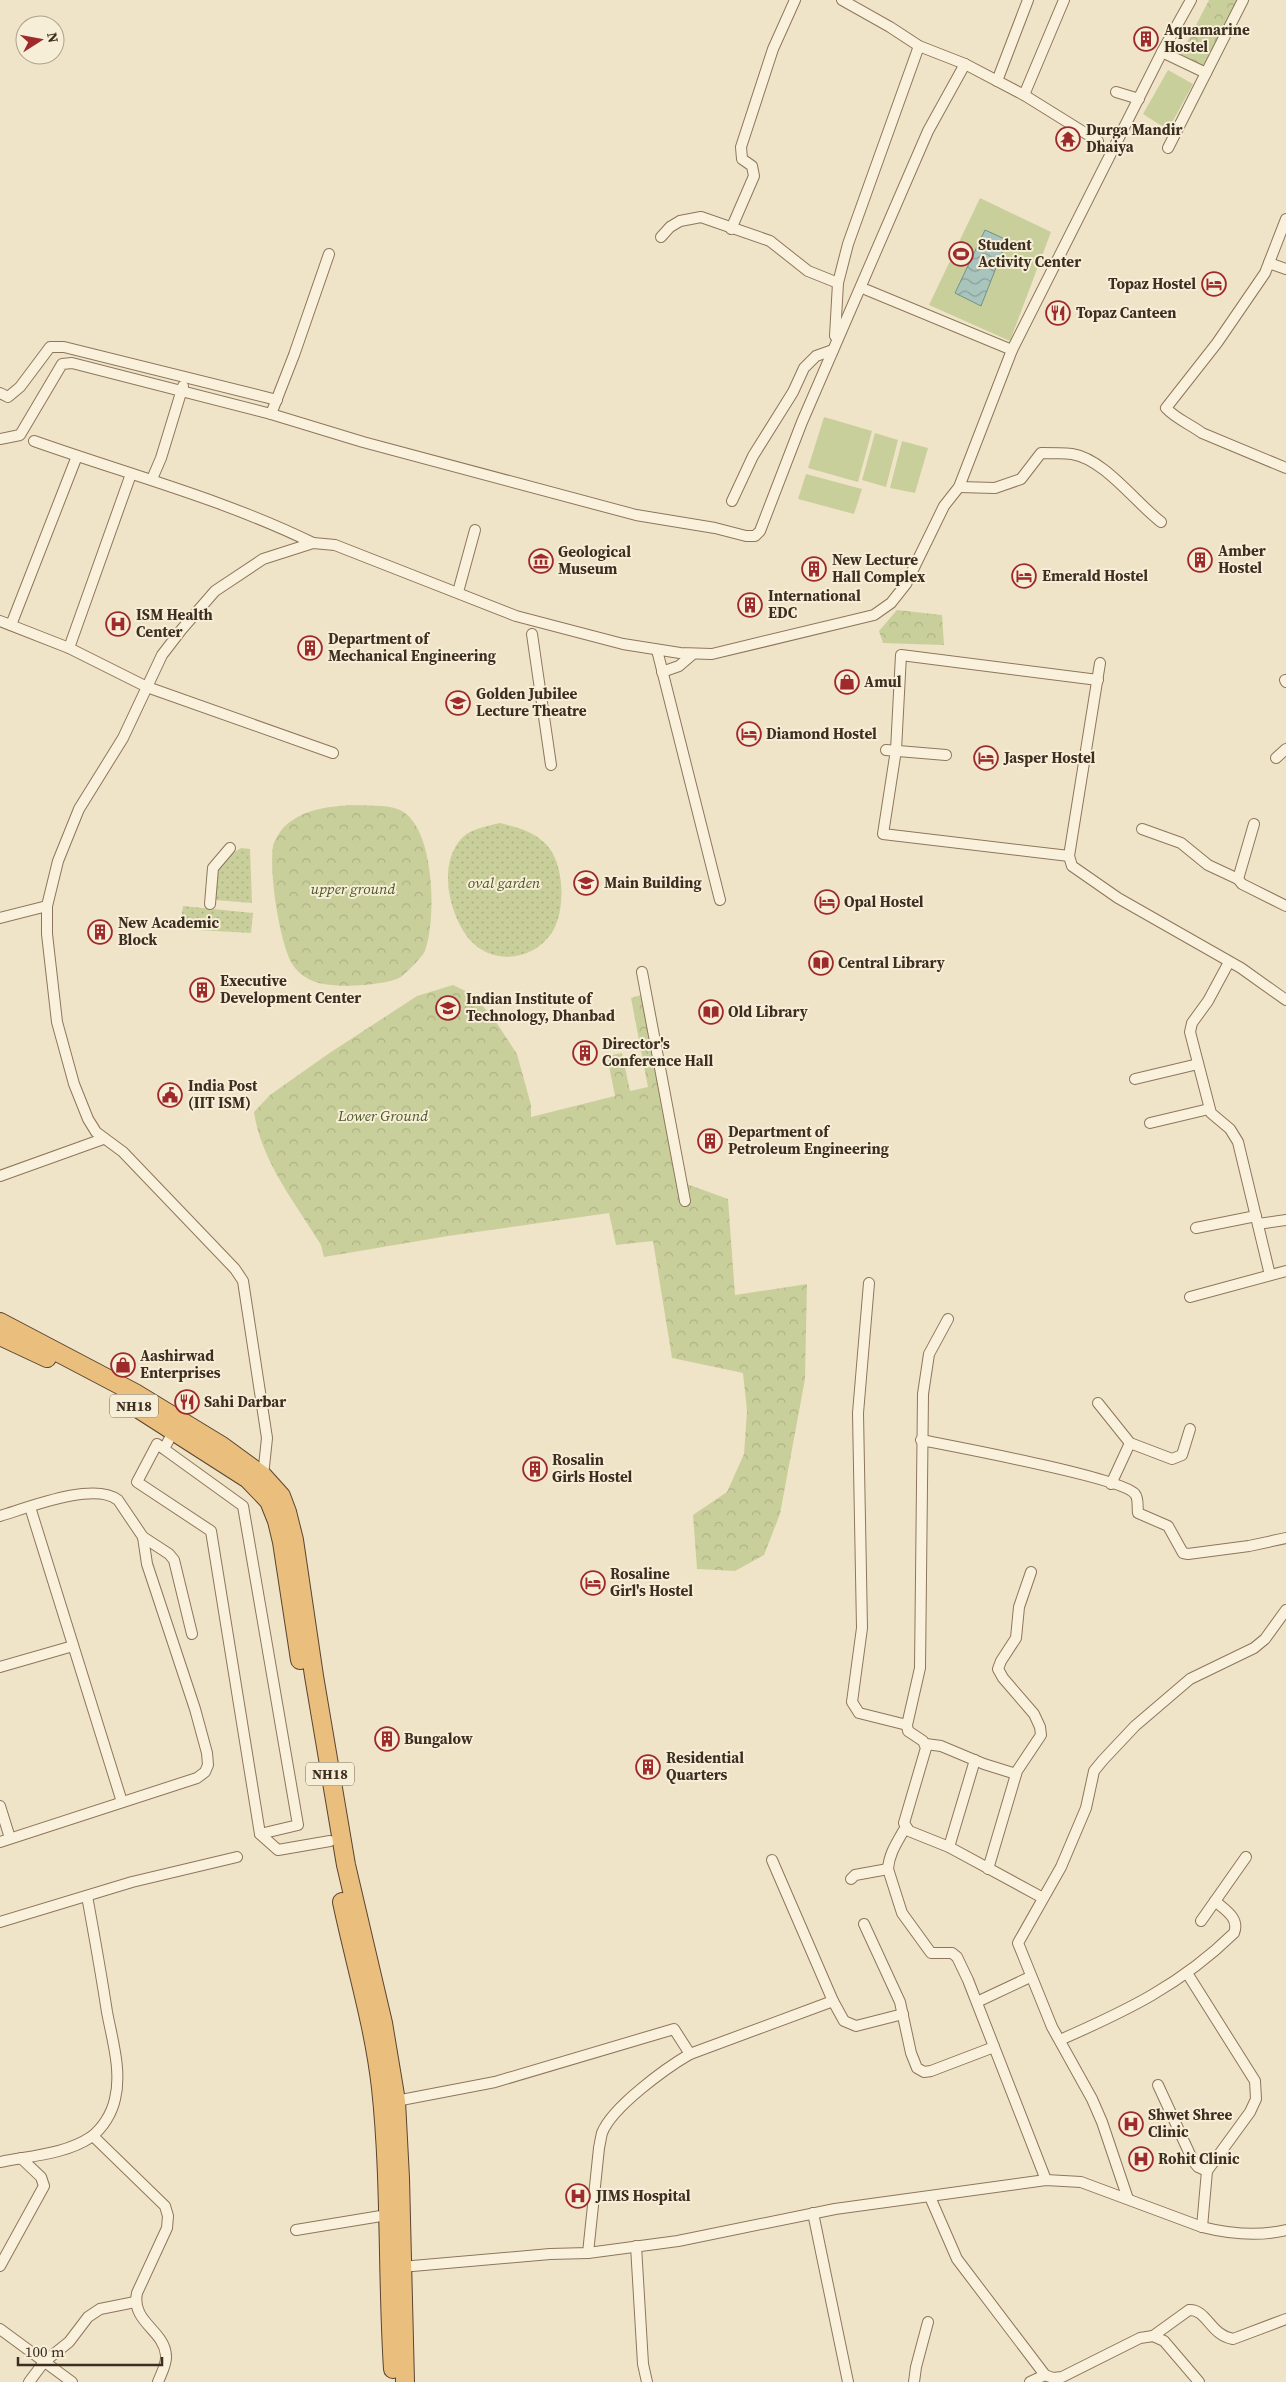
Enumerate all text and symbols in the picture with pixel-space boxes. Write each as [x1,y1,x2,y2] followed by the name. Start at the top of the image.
[15,15,65,65] north arrow
[1164,19,1250,57] place label: Aquamarine Hostel
[1133,26,1159,52] building icon: Aquamarine Hostel
[42,31,64,44] text: N
[1086,119,1182,157] place label: Durga Mandir Dhaiya
[1055,126,1081,152] temple icon: Durga Mandir Dhaiya
[978,234,1081,272] place label: Student Activity Center
[948,241,974,267] sports icon: Student Activity Center
[1201,271,1227,297] hotel icon: Topaz Hostel
[1108,273,1196,294] place label: Topaz Hostel
[1045,300,1071,326] restaurant icon: Topaz Canteen
[1076,302,1177,323] place label: Topaz Canteen
[1218,540,1266,578] place label: Amber Hostel
[558,541,631,579] place label: Geological Museum
[1187,547,1213,573] building icon: Amber Hostel
[528,548,554,574] museum icon: Geological Museum
[832,549,926,587] place label: New Lecture Hall Complex
[801,556,827,582] building icon: New Lecture Hall Complex
[1011,563,1037,589] hotel icon: Emerald Hostel
[1042,565,1148,586] place label: Emerald Hostel
[768,585,861,623] place label: International EDC
[737,592,763,618] building icon: International EDC
[136,604,213,642] place label: ISM Health Center
[105,611,131,637] hospital icon: ISM Health Center
[328,628,496,666] place label: Department of Mechanical Engineering
[297,635,323,661] building icon: Department of Mechanical Engineering
[834,669,860,695] shop icon: Amul
[864,671,902,692] place label: Amul
[476,683,587,721] place label: Golden Jubilee Lecture Theatre
[445,690,471,716] school or university icon: Golden Jubilee Lecture Theatre
[736,721,762,747] hotel icon: Diamond Hostel
[766,723,877,744] place label: Diamond Hostel
[973,745,999,771] hotel icon: Jasper Hostel
[1003,747,1095,768] place label: Jasper Hostel
[573,870,599,896] school or university icon: Main Building
[468,872,541,893] park label: oval garden
[604,872,702,893] place label: Main Building
[311,878,396,899] park label: upper ground
[814,889,840,915] hotel icon: Opal Hostel
[844,891,924,912] place label: Opal Hostel
[118,912,220,950] place label: New Academic Block
[87,919,113,945] building icon: New Academic Block
[808,950,834,976] library icon: Central Library
[838,952,945,973] place label: Central Library
[220,970,361,1008] place label: Executive Development Center
[189,977,215,1003] building icon: Executive Development Center
[466,988,615,1026] place label: Indian Institute of Technology, Dhanbad
[435,995,461,1021] school or university icon: Indian Institute of Technology, Dhanbad
[698,999,724,1025] library icon: Old Library
[728,1001,808,1022] place label: Old Library
[602,1033,713,1071] place label: Director's Conference Hall
[572,1040,598,1066] building icon: Director's Conference Hall
[188,1075,258,1113] place label: India Post (IIT ISM)
[157,1082,183,1108] public building icon: India Post (IIT ISM)
[337,1105,428,1126] park label: Lower Ground
[728,1121,889,1159] place label: Department of Petroleum Engineering
[697,1128,723,1154] building icon: Department of Petroleum Engineering
[140,1345,221,1383] place label: Aashirwad Enterprises
[110,1352,136,1378] shop icon: Aashirwad Enterprises
[174,1389,200,1415] restaurant icon: Sahi Darbar
[204,1391,286,1412] place label: Sahi Darbar
[110,1394,158,1418] road number: NH18
[552,1449,633,1487] place label: Rosalin Girls Hostel
[522,1456,548,1482] building icon: Rosalin Girls Hostel
[610,1563,693,1601] place label: Rosaline Girl's Hostel
[580,1570,606,1596] hotel icon: Rosaline Girl's Hostel
[374,1726,400,1752] building icon: Bungalow
[404,1728,473,1749] place label: Bungalow
[666,1747,744,1785] place label: Residential Quarters
[635,1754,661,1780] building icon: Residential Quarters
[306,1762,354,1786] road number: NH18
[1148,2104,1233,2142] place label: Shwet Shree Clinic
[1118,2111,1144,2137] hospital icon: Shwet Shree Clinic
[1128,2146,1154,2172] hospital icon: Rohit Clinic
[1158,2148,1240,2169] place label: Rohit Clinic
[565,2183,591,2209] hospital icon: JIMS Hospital
[595,2185,691,2206] place label: JIMS Hospital
[18,2334,161,2366] scale bar
[25,2341,65,2362] text: 100 m

